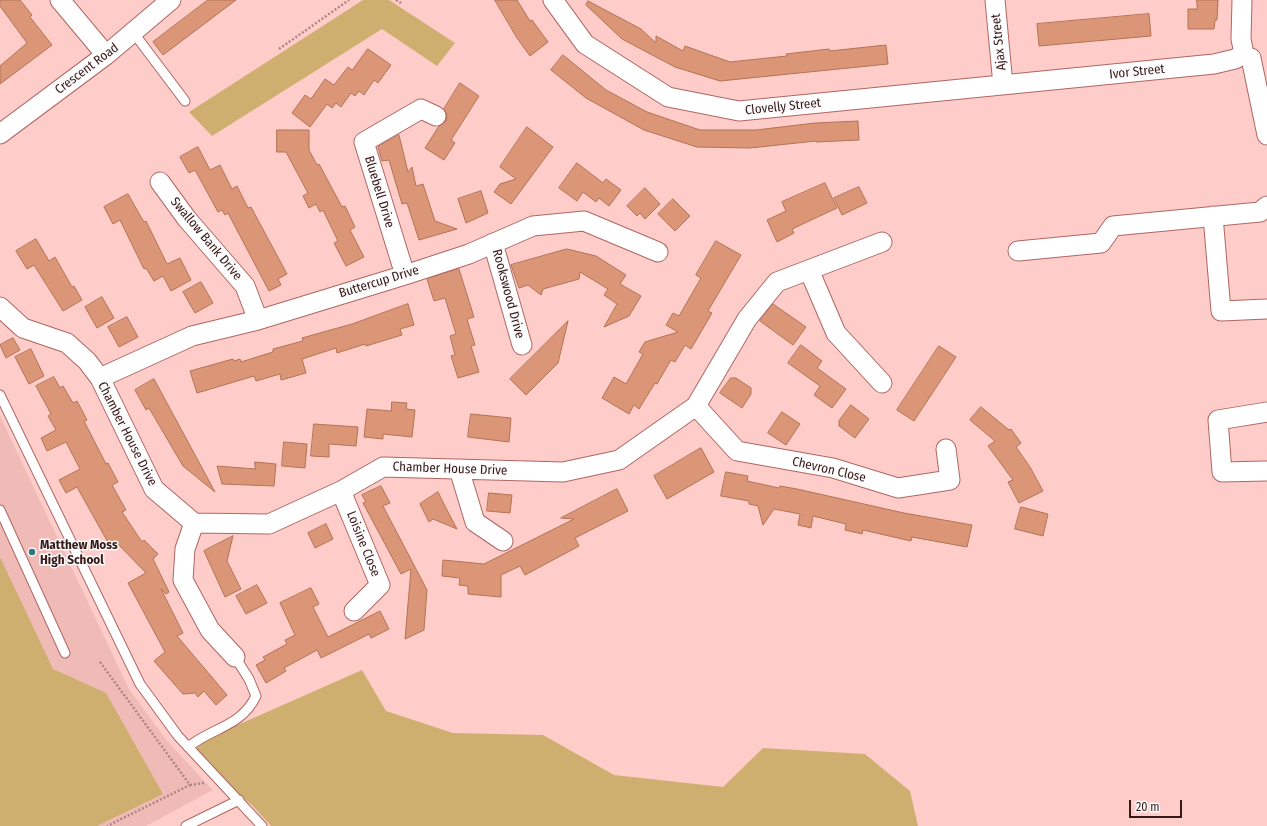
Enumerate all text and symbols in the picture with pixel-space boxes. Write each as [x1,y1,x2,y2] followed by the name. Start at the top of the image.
[988,13,1010,71] street label: Ajax Street
[52,40,122,98] street label: Crescent Road
[1109,61,1165,83] street label: Ivor Street
[744,95,822,119] street label: Clovelly Street
[361,154,397,230] street label: Bluebell Drive
[167,194,245,284] street label: Swallow Bank Drive
[489,248,527,340] street label: Rookswood Drive
[337,262,421,302] street label: Buttercup Drive
[94,379,160,489] street label: Chamber House Drive
[791,454,867,486] street label: Chevron Close
[392,459,508,479] street label: Chamber House Drive
[343,509,383,579] street label: Loisine Close
[40,537,118,568] place label: Matthew Moss High School
[27,547,37,557] marker: Matthew Moss High School
[1131,792,1184,818] scale bar
[1136,800,1160,814] text: 20 m

